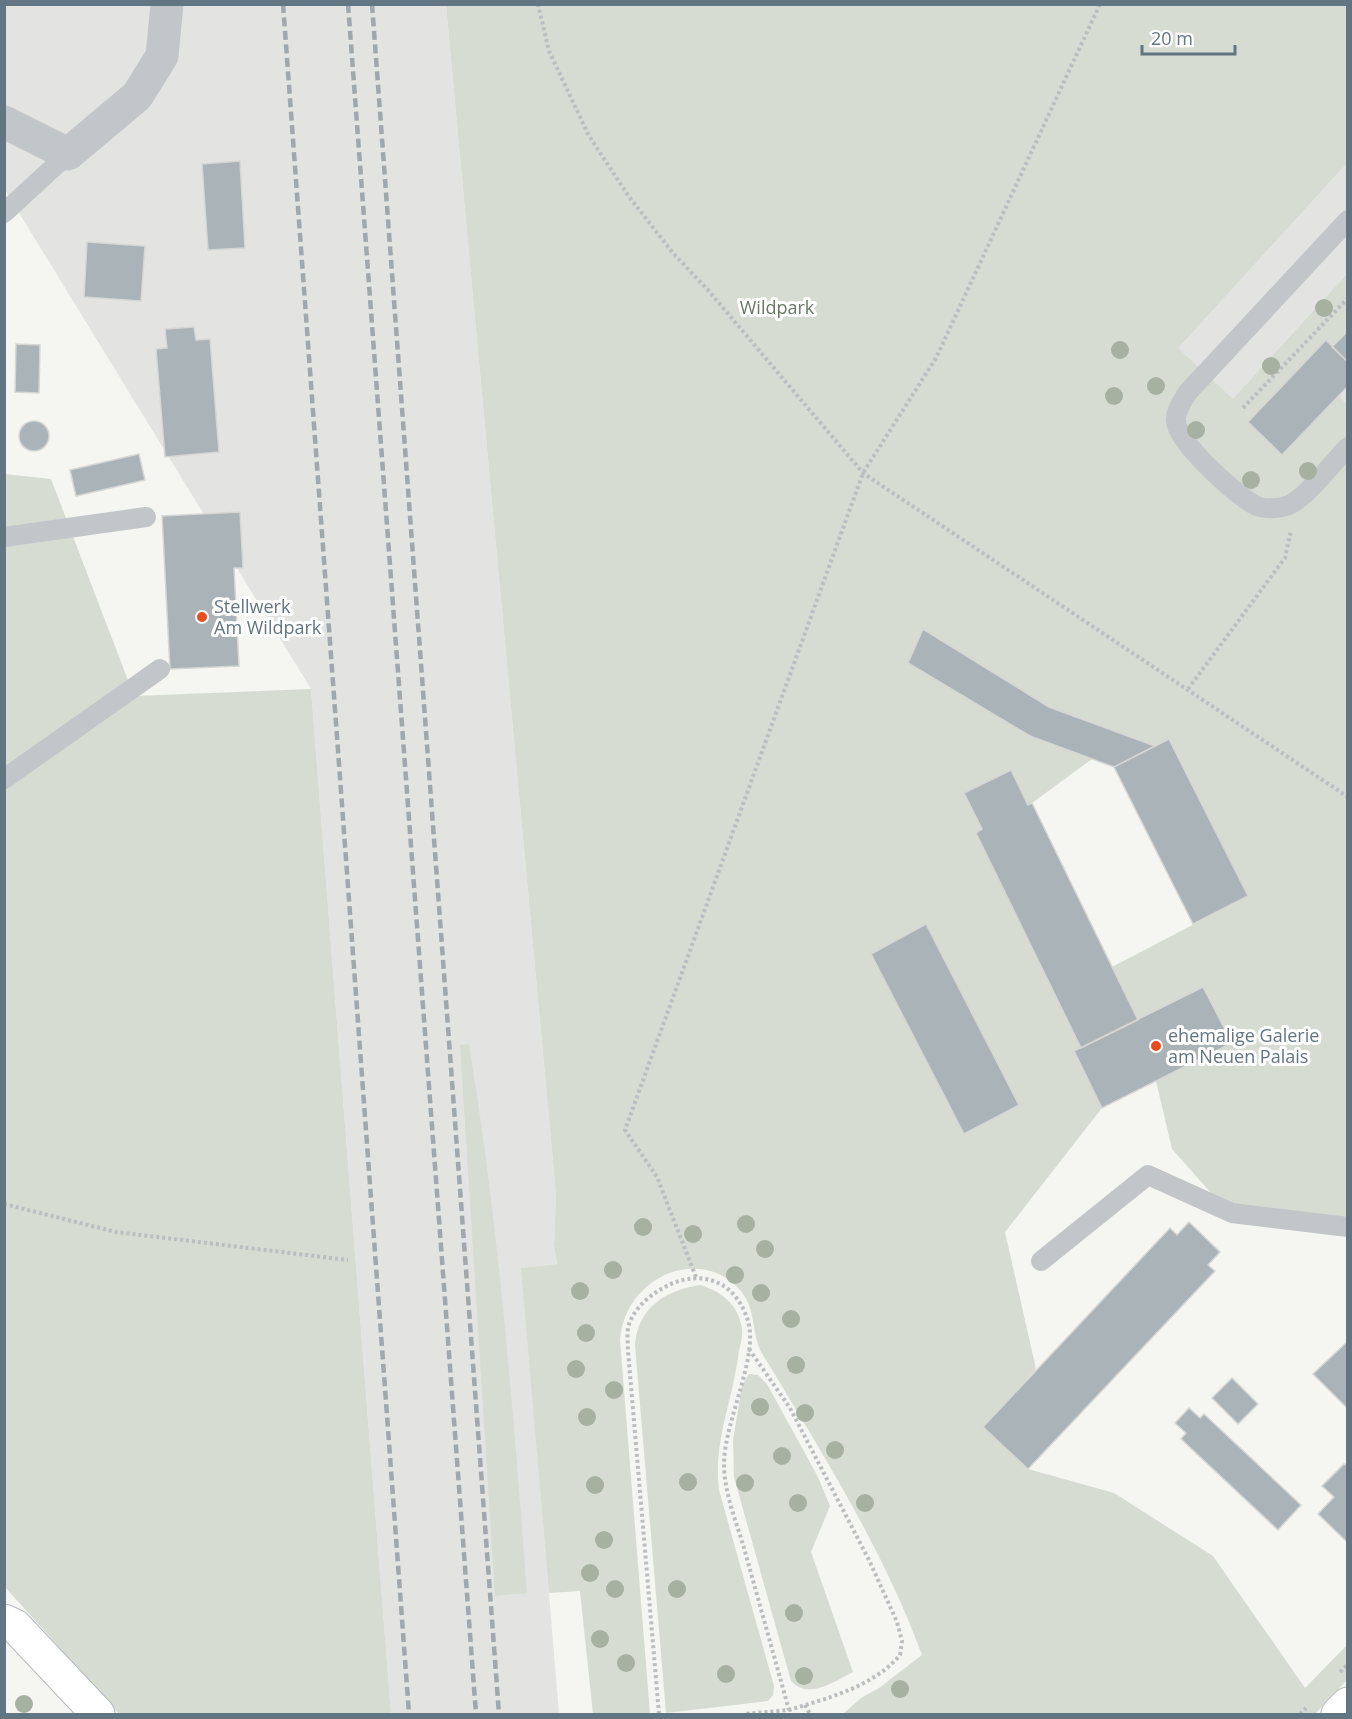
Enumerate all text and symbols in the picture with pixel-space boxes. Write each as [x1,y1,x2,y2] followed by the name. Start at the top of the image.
[1142,18,1235,56] scale bar
[1151,26,1193,50] text: 20 m
[740,295,815,319] park label: Wildpark
[214,594,322,639] place label: Stellwerk Am Wildpark
[195,610,209,624] marker: Stellwerk Am Wildpark
[1168,1023,1319,1068] place label: ehemalige Galerie am Neuen Palais
[1149,1039,1163,1053] marker: ehemalige Galerie am Neuen Palais

